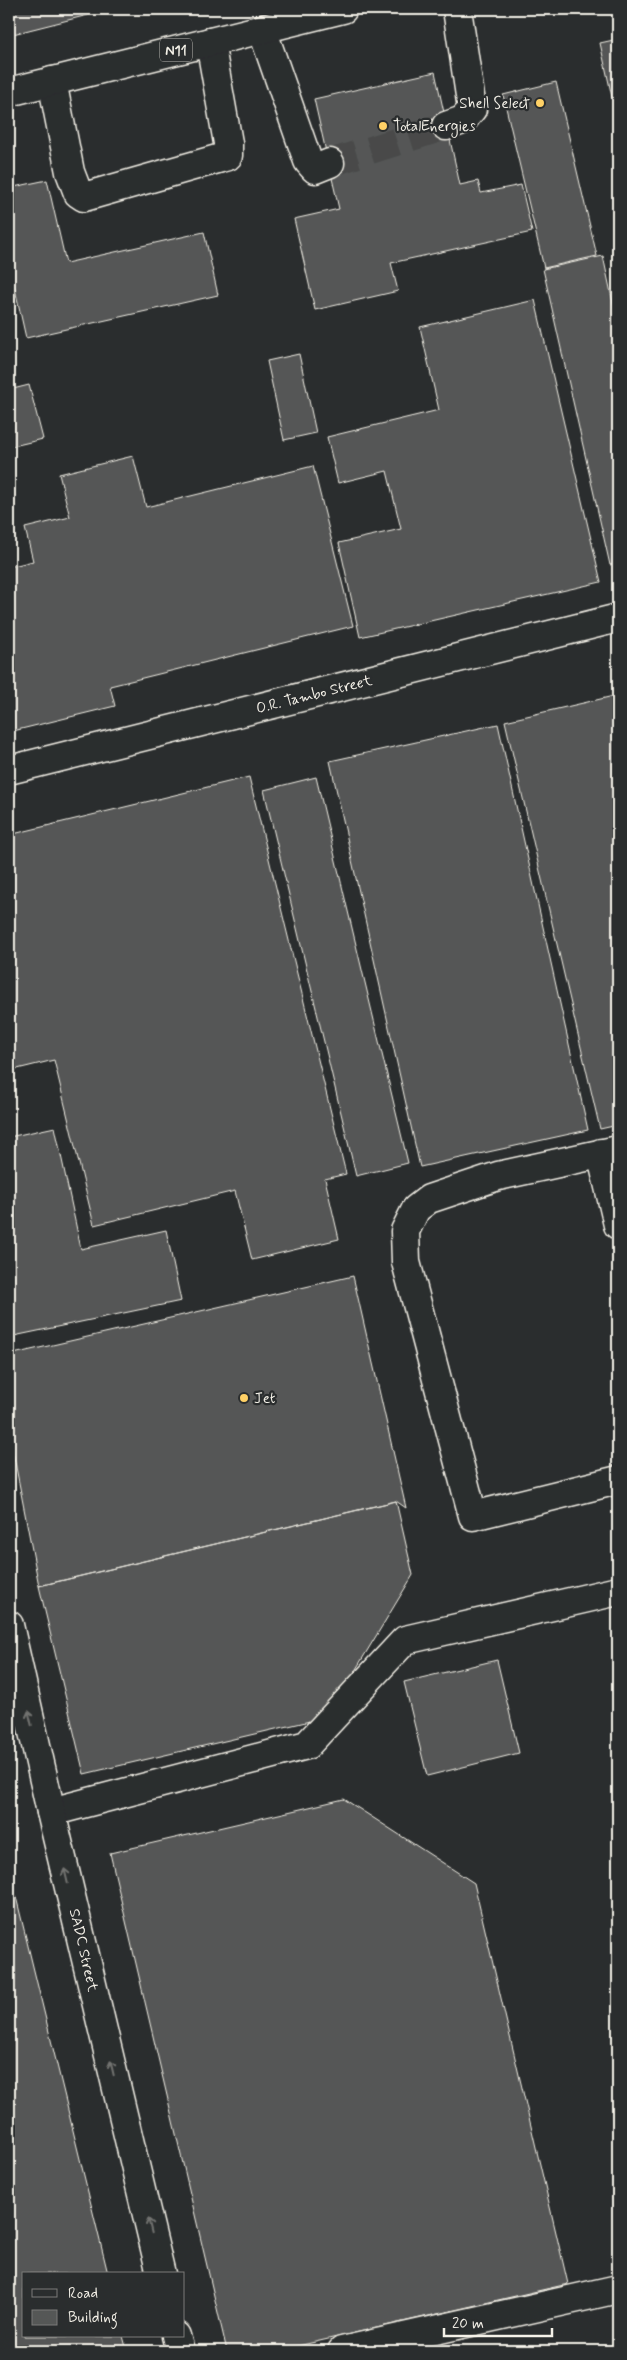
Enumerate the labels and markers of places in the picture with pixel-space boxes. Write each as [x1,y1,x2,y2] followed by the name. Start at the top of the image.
[459,94,530,114] place label: Shell Select
[534,97,546,109] marker: Shell Select
[393,117,476,138] place label: TotalEnergies
[377,120,389,132] marker: TotalEnergies
[254,1389,276,1409] place label: Jet
[238,1392,250,1404] marker: Jet

